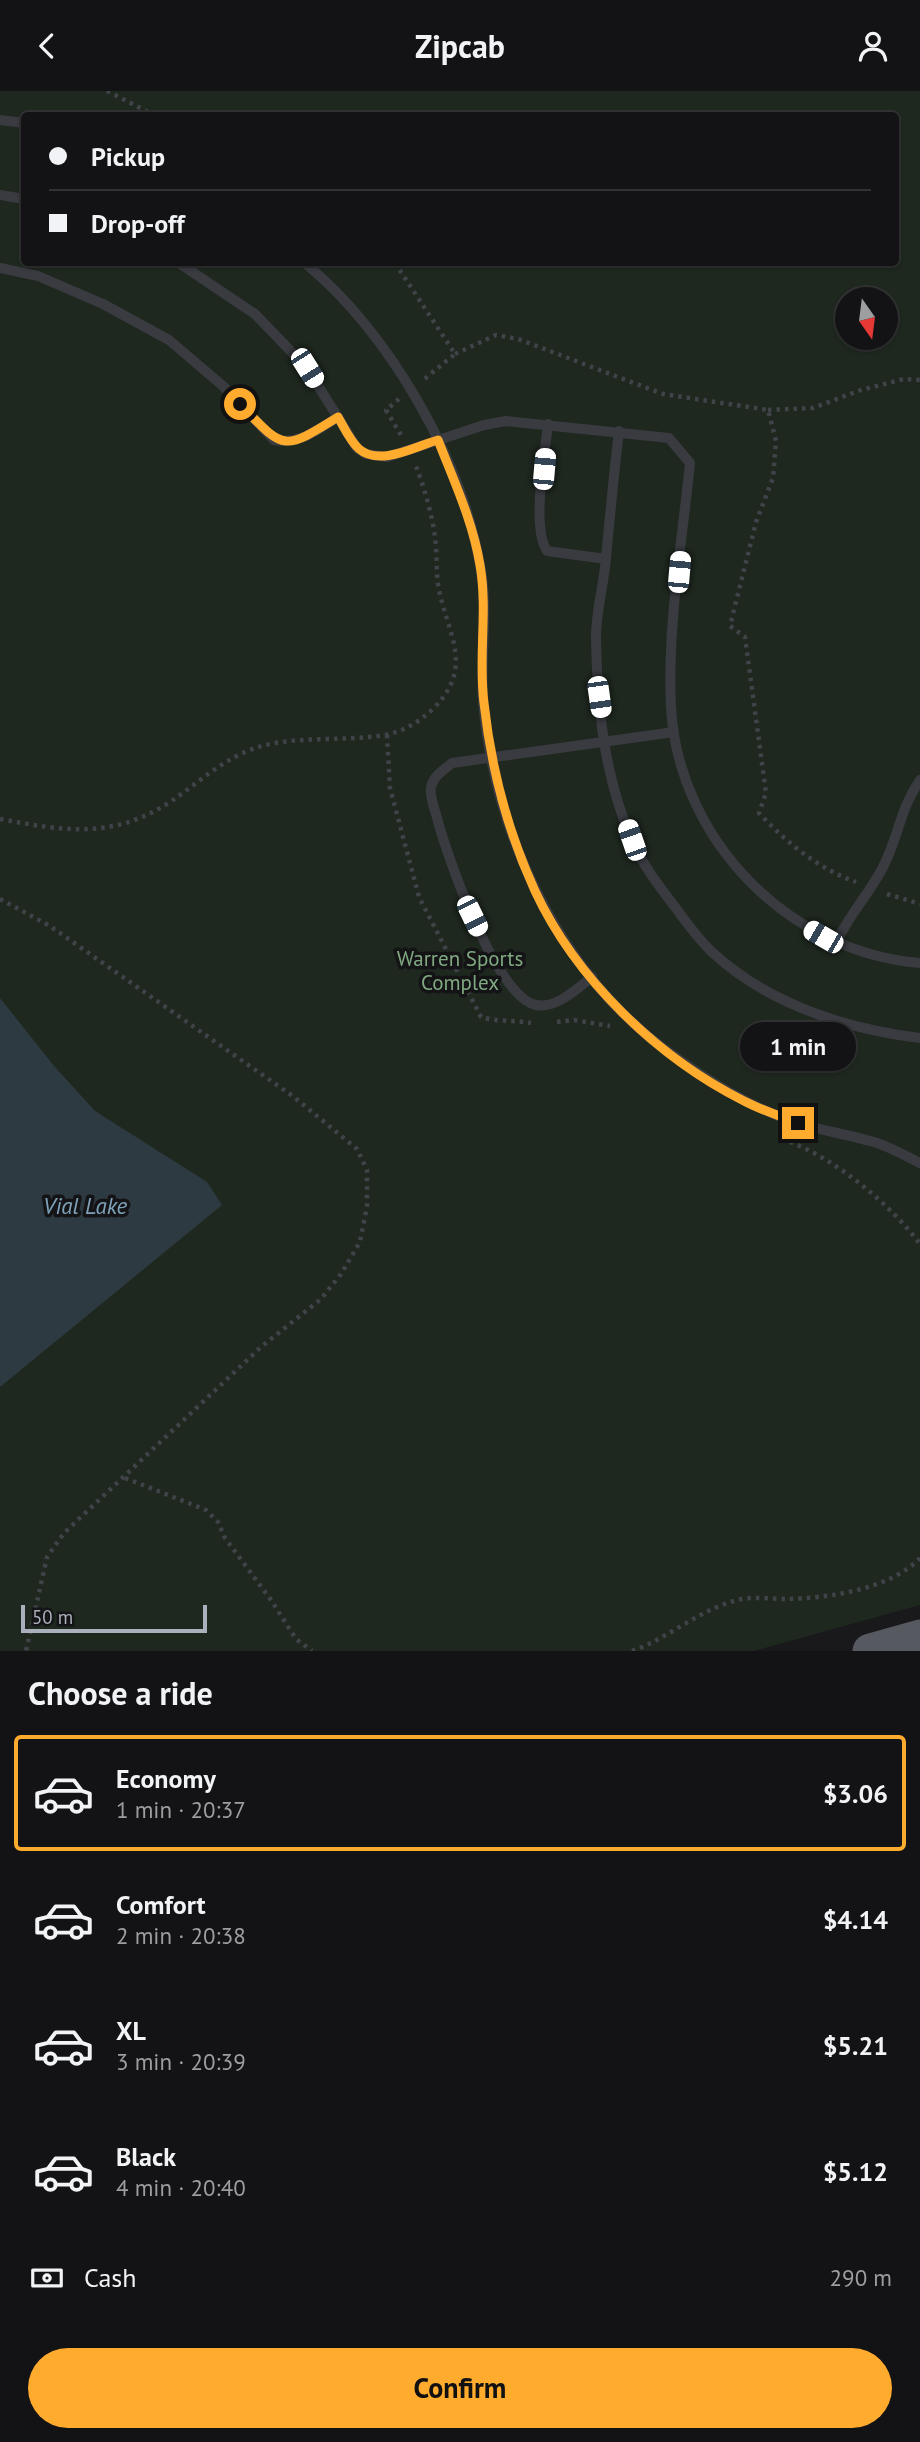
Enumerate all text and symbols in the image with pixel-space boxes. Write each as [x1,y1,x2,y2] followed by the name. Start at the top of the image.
[415,25,505,67] text: Zipcab
[28,27,66,65] icon: back
[854,27,892,65] icon: person
[91,140,165,173] text: Pickup
[91,207,185,240] text: Drop-off
[835,287,898,350] north arrow
[835,287,898,350] map controls
[287,345,328,391] car
[224,388,256,420] route start
[532,447,557,491] car
[667,550,692,594] car
[586,675,613,719] car
[616,817,649,863] car
[454,893,491,939] car
[800,917,847,957] car
[397,945,523,996] park label: Warren Sports Complex
[740,1021,856,1070] callout: 1 min
[770,1032,826,1061] text: 1 min
[782,1107,814,1139] route end
[43,1191,127,1220] water label: Vial Lake
[21,1602,206,1634] scale bar
[32,1605,73,1629] text: 50 m
[28,1672,213,1714] text: Choose a ride
[32,1762,95,1825] icon: car
[116,1762,216,1795] text: Economy
[823,1777,888,1810] text: $3.06
[116,1795,246,1824] text: 1 min · 20:37
[32,1888,95,1951] icon: car
[116,1888,206,1921] text: Comfort
[823,1903,888,1936] text: $4.14
[116,1921,246,1950] text: 2 min · 20:38
[32,2014,95,2077] icon: car
[116,2014,146,2047] text: XL
[823,2029,888,2062] text: $5.21
[116,2047,246,2076] text: 3 min · 20:39
[32,2140,95,2203] icon: car
[116,2140,176,2173] text: Black
[823,2155,888,2188] text: $5.12
[116,2173,246,2202] text: 4 min · 20:40
[28,2259,66,2297] icon: cash
[84,2261,136,2294] text: Cash
[830,2263,892,2292] text: 290 m
[28,2348,892,2428] button: Confirm

